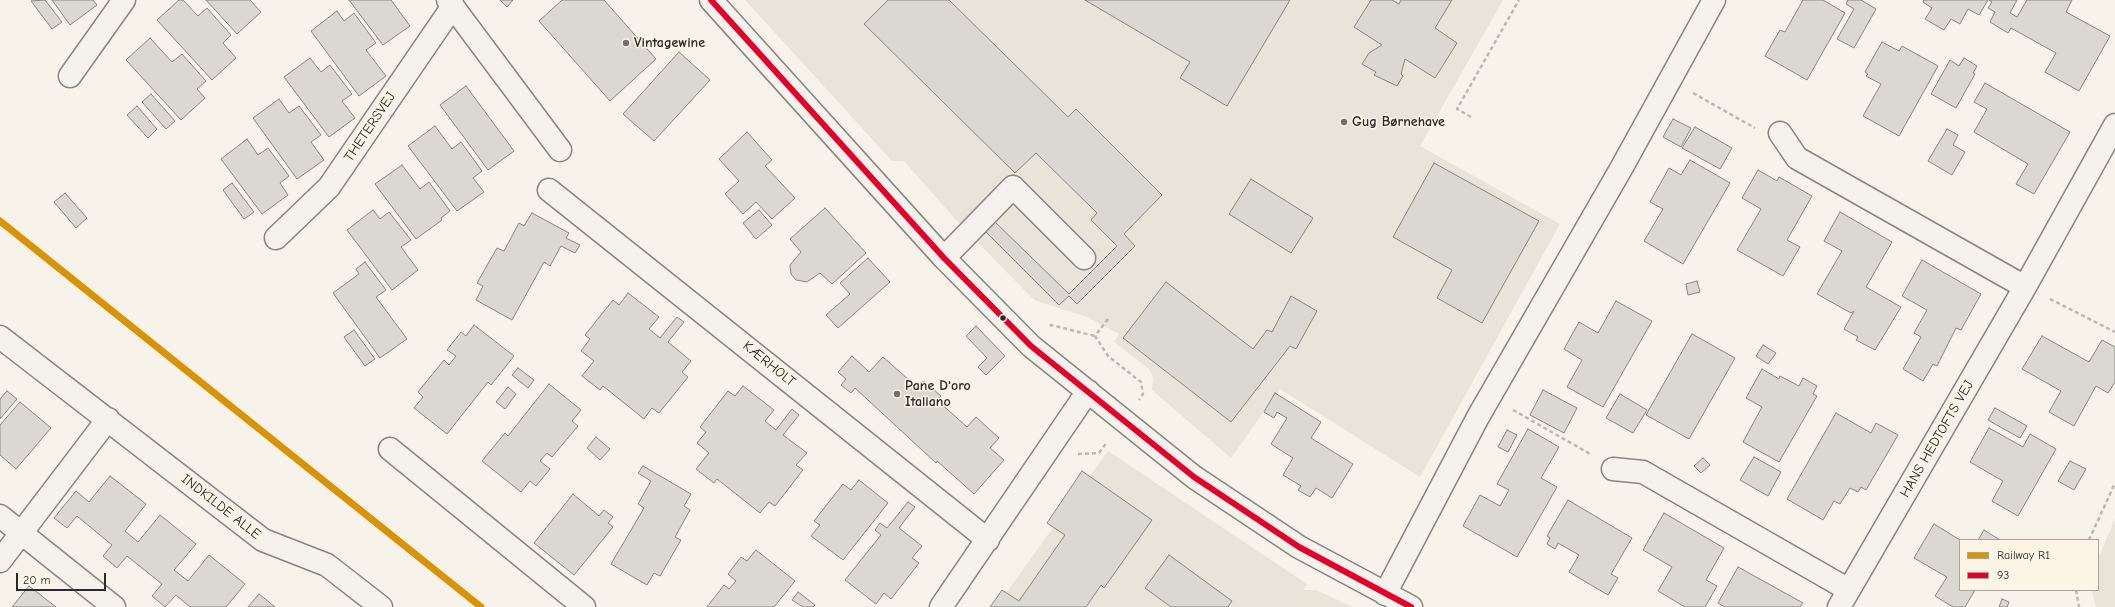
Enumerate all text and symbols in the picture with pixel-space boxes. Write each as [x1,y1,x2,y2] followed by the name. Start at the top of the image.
[634,35,705,51] place label: Vintagewine
[621,38,631,48] marker: Vintagewine
[341,89,399,165] street label: THETERSVEJ
[1352,114,1445,130] place label: Gug Børnehave
[1339,117,1349,127] marker: Gug Børnehave
[998,313,1008,323] unlabelled marker
[739,338,799,390] street label: KÆRHOLT
[905,378,971,410] place label: Pane D'oro Italiano
[1897,378,1977,500] street label: HANS HEDTOFTS VEJ
[892,389,902,399] marker: Pane D'oro Italiano
[178,471,264,543] street label: INDKILDE ALLE
[1959,539,2099,591] legend
[1997,548,2050,562] text: Railway R1
[18,565,108,591] scale bar
[1997,568,2009,582] text: 93
[23,573,51,587] text: 20 m

